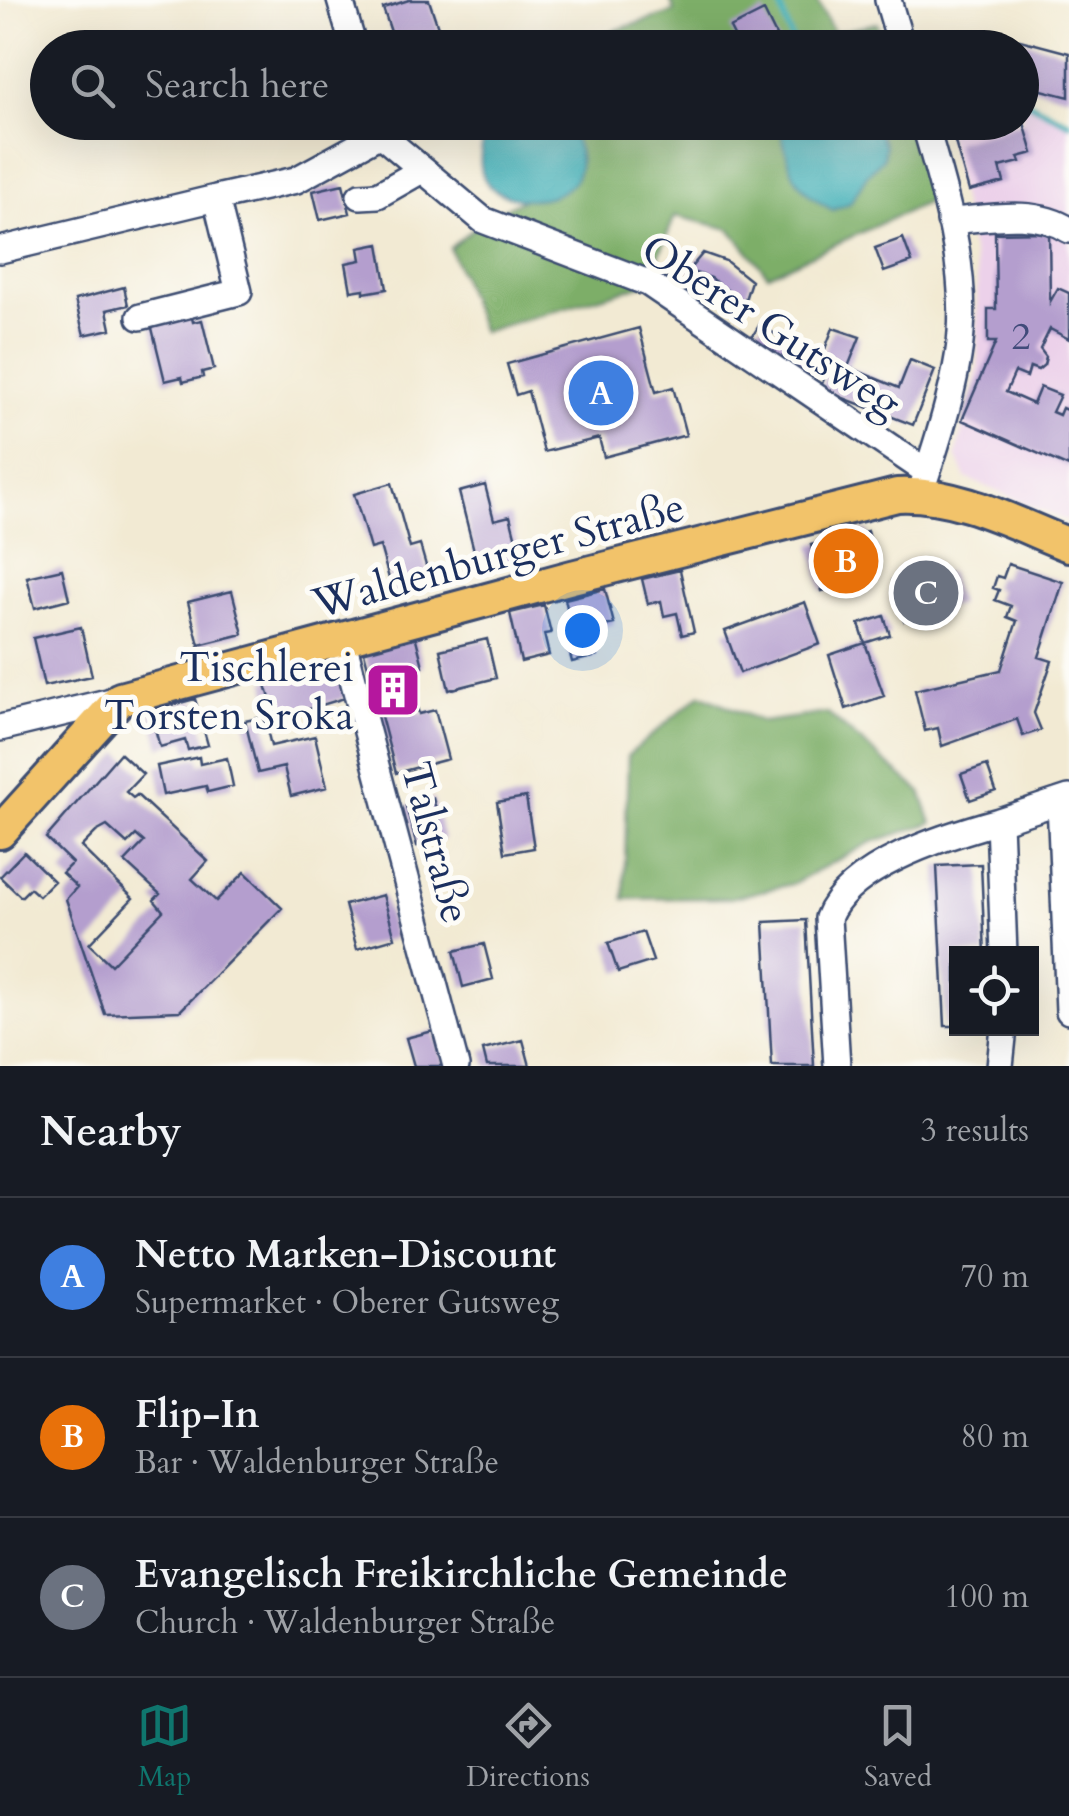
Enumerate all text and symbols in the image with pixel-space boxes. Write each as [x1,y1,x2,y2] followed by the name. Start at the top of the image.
[30,30,1039,140] search box
[65,58,120,113] icon: search
[145,59,329,111] text: Search here
[630,221,912,432] street label: Oberer Gutsweg
[1011,311,1031,363] house number: 2
[568,356,634,430] pin: A
[305,478,691,633] street label: Waldenburger Straße
[814,524,878,598] pin: B
[894,556,958,630] pin: C
[557,605,608,656] your location
[104,639,354,744] place label: Tischlerei Torsten Sroka
[363,660,423,720] building icon: Tischlerei Torsten Sroka
[387,756,484,929] street label: Talstraße
[949,946,1039,1036] map controls
[949,946,1039,1036] button: locate
[40,1103,182,1160] text: Nearby
[921,1109,1029,1153] text: 3 results
[135,1229,556,1281] text: Netto Marken-Discount
[60,1255,85,1299] text: A
[961,1255,1029,1299] text: 70 m
[135,1281,559,1325] text: Supermarket · Oberer Gutsweg
[135,1389,259,1441] text: Flip-In
[61,1415,84,1459] text: B
[961,1415,1029,1459] text: 80 m
[135,1441,499,1485] text: Bar · Waldenburger Straße
[135,1549,788,1601] text: Evangelisch Freikirchliche Gemeinde
[60,1575,85,1619] text: C
[944,1575,1029,1619] text: 100 m
[135,1601,555,1645] text: Church · Waldenburger Straße
[137,1698,192,1796] tab: Map
[466,1698,590,1796] tab: Directions
[864,1698,932,1796] tab: Saved

